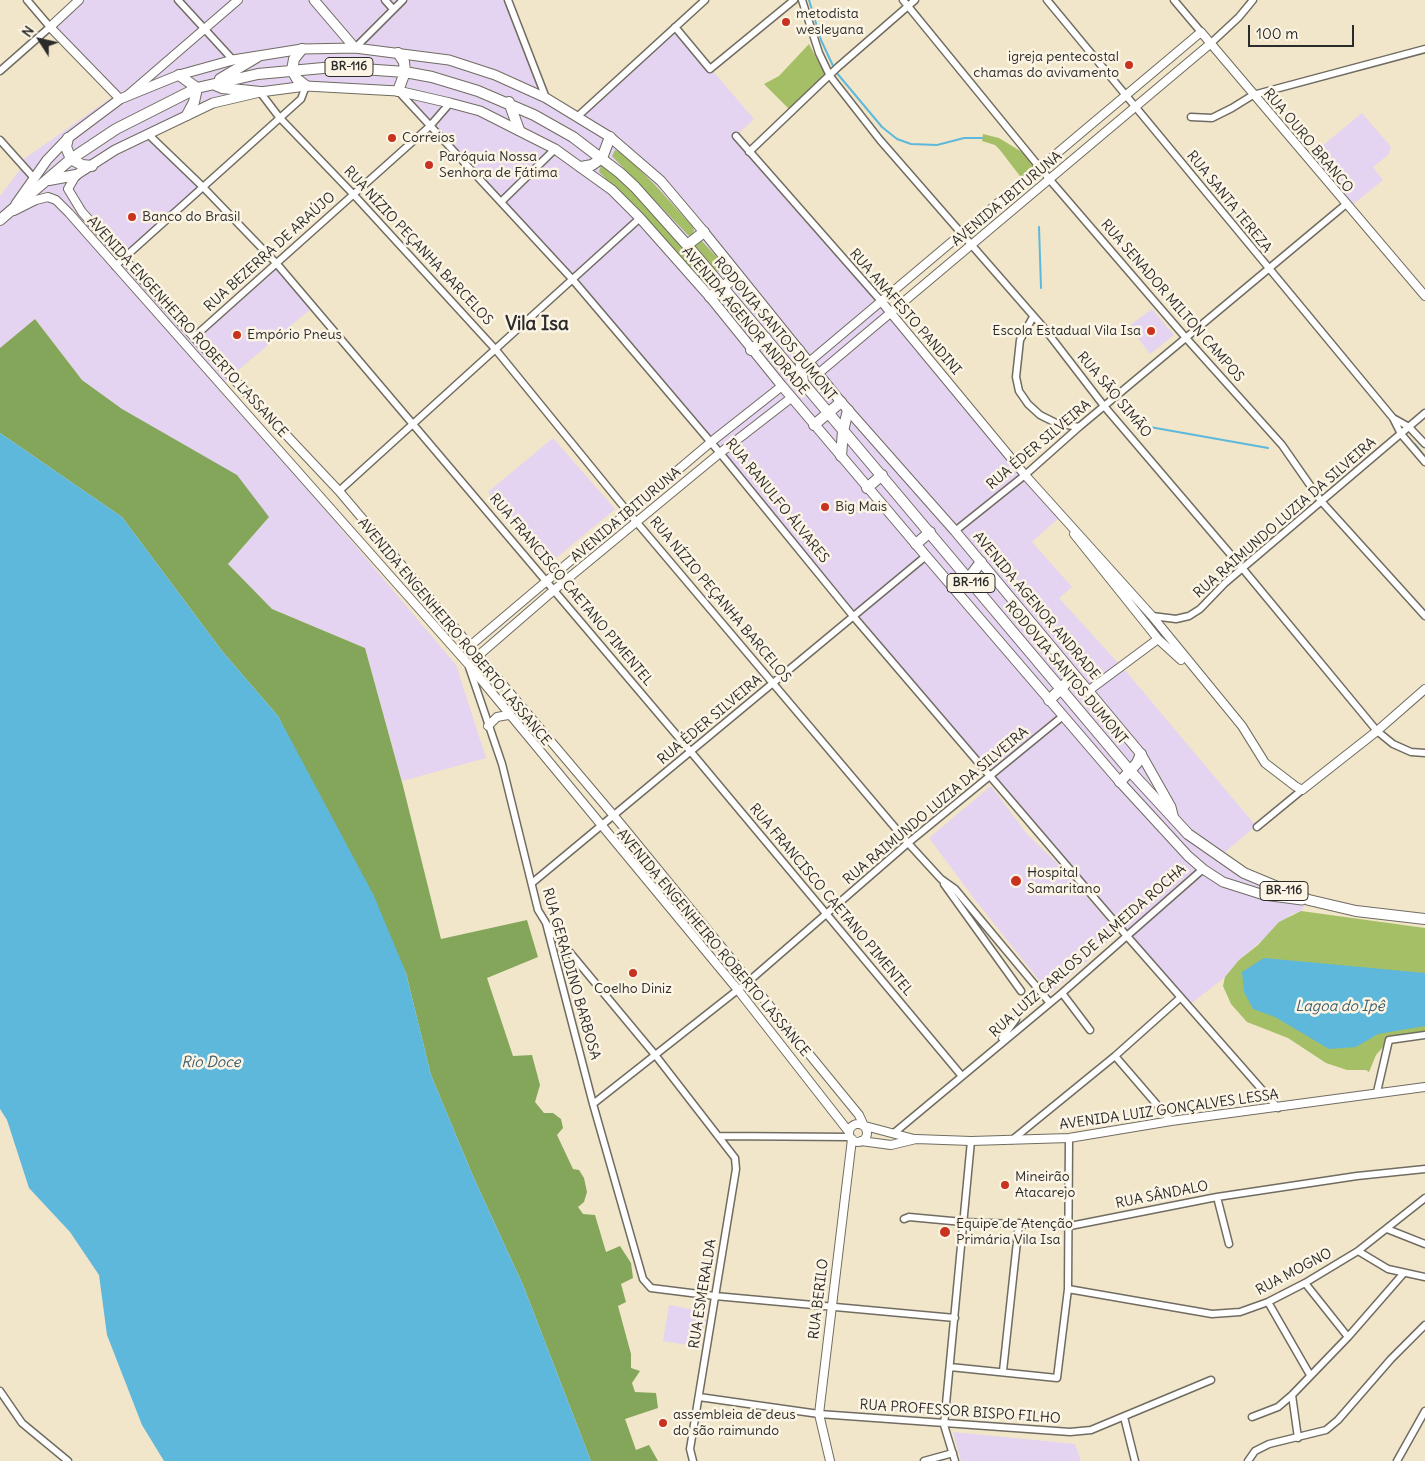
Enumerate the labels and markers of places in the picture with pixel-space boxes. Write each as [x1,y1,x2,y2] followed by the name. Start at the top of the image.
[796,6,864,38] place label: metodista wesleyana
[780,16,792,28] marker: metodista wesleyana
[973,49,1119,82] place label: igreja pentecostal chamas do avivamento
[1123,59,1135,71] marker: igreja pentecostal chamas do avivamento
[402,130,455,146] place label: Correios
[386,132,398,144] marker: Correios
[439,149,558,182] place label: Paróquia Nossa Senhora de Fátima
[423,159,435,171] marker: Paróquia Nossa Senhora de Fátima
[142,209,240,225] place label: Banco do Brasil
[126,211,138,223] marker: Banco do Brasil
[992,323,1141,339] place label: Escola Estadual Vila Isa
[1145,325,1157,337] marker: Escola Estadual Vila Isa
[247,327,342,343] place label: Empório Pneus
[231,329,243,341] marker: Empório Pneus
[835,499,887,515] place label: Big Mais
[819,501,831,513] marker: Big Mais
[1027,865,1101,898] place label: Hospital Samaritano
[1009,874,1023,888] marker: Hospital Samaritano
[627,967,639,979] marker: Coelho Diniz
[594,981,672,997] place label: Coelho Diniz
[1015,1169,1075,1202] place label: Mineirão Atacarejo
[999,1179,1011,1191] marker: Mineirão Atacarejo
[956,1216,1073,1248] place label: Equipe de Atenção Primária Vila Isa
[938,1225,952,1239] marker: Equipe de Atenção Primária Vila Isa
[673,1407,796,1440] place label: assembleia de deus do são raimundo
[657,1417,669,1429] marker: assembleia de deus do são raimundo

